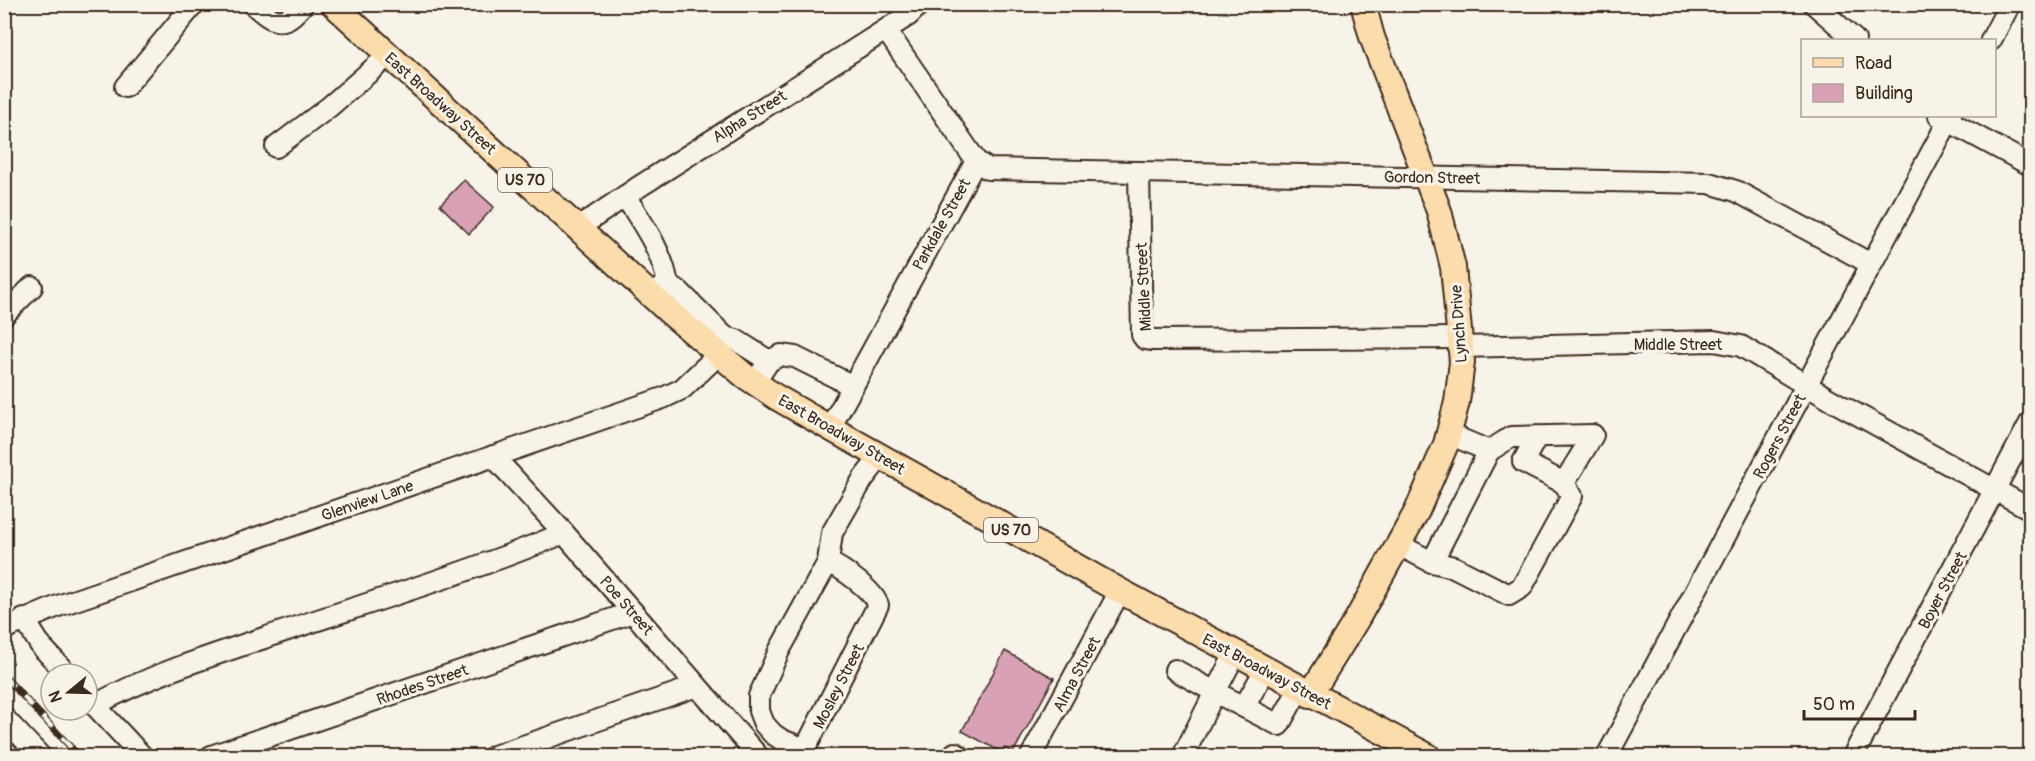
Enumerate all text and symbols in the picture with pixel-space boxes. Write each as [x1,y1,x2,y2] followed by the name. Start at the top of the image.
[1801,39,1996,117] legend
[380,48,501,159] street label: East Broadway Street
[1855,52,1892,75] text: Road
[1855,82,1913,105] text: Building
[709,86,791,147] street label: Alpha Street
[1384,167,1481,189] street label: Gordon Street
[498,168,552,192] road number: US 70
[908,175,976,274] street label: Parkdale Street
[1132,242,1156,332] street label: Middle Street
[1446,284,1472,364] street label: Lynch Drive
[1634,335,1723,355] street label: Middle Street
[775,390,909,480] street label: East Broadway Street
[1749,390,1811,482] street label: Rogers Street
[319,476,416,526] street label: Glenview Lane
[984,518,1038,542] road number: US 70
[1914,548,1972,633] street label: Boyer Street
[595,572,658,640] street label: Poe Street
[1199,629,1335,715] street label: East Broadway Street
[1049,633,1105,716] street label: Alma Street
[809,640,869,732] street label: Mosley Street
[374,660,471,710] street label: Rhodes Street
[39,662,99,722] north arrow
[1804,683,1915,721] scale bar
[44,688,67,705] text: N
[1813,693,1855,716] text: 50 m

